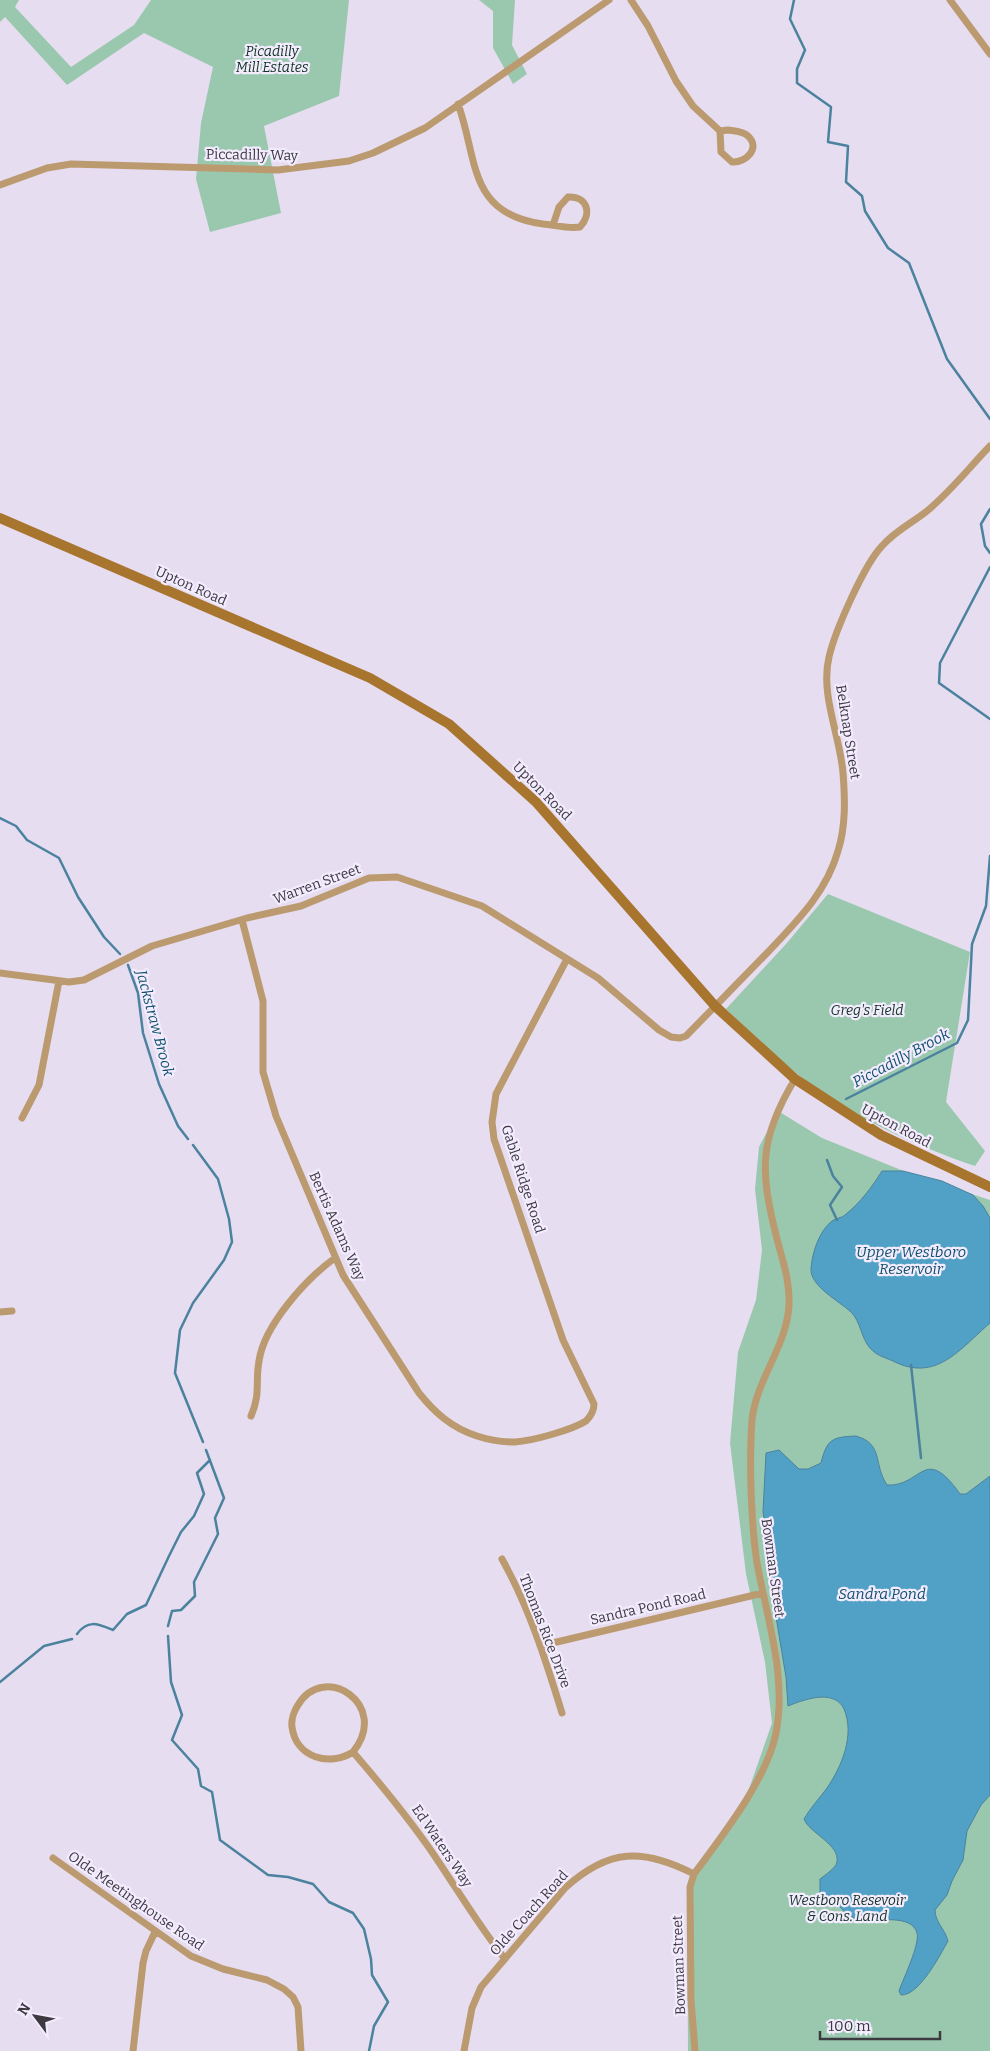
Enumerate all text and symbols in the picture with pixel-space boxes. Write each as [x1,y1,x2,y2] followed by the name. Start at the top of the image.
[236,43,309,76] park label: Picadilly Mill Estates
[206,146,299,164] street label: Piccadilly Way
[153,563,229,609] street label: Upton Road
[832,684,864,780] street label: Belknap Street
[509,758,575,824] street label: Upton Road
[271,860,363,908] street label: Warren Street
[132,966,178,1079] water label: Jackstraw Brook
[831,1002,903,1019] park label: Greg's Field
[849,1025,953,1091] water label: Piccadilly Brook
[858,1101,934,1151] street label: Upton Road
[497,1123,549,1235] street label: Gable Ridge Road
[305,1169,369,1284] street label: Bertis Adams Way
[856,1243,966,1278] water label: Upper Westboro Reservoir
[758,1517,788,1619] street label: Bowman Street
[515,1572,575,1690] street label: Thomas Rice Drive
[589,1585,707,1629] street label: Sandra Pond Road
[838,1585,926,1603] water label: Sandra Pond
[408,1801,476,1891] street label: Ed Waters Way
[65,1848,207,1954] street label: Olde Meetinghouse Road
[486,1867,572,1959] street label: Olde Coach Road
[789,1892,907,1925] park label: Westboro Resevoir & Cons. Land
[669,1915,689,2015] street label: Bowman Street
[10,1991,60,2041] north arrow
[14,2000,35,2018] text: N
[820,2008,940,2040] scale bar
[828,2017,871,2035] text: 100 m

